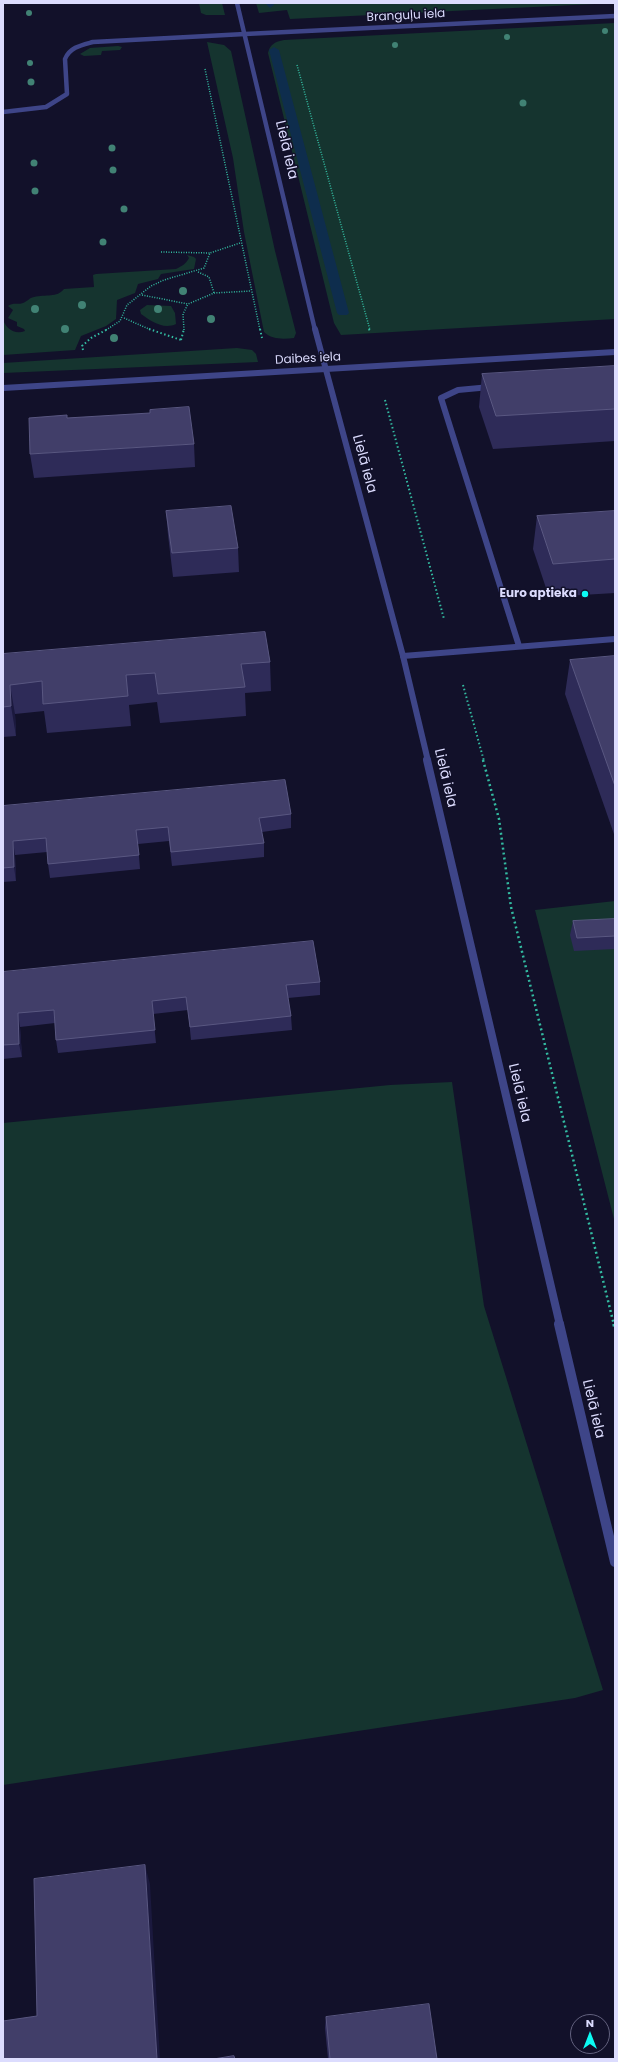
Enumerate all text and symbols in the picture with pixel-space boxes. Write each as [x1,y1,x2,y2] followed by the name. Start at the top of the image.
[366,7,446,25] street label: Branguļu iela
[271,119,301,181] street label: Lielā iela
[275,350,341,368] street label: Daibes iela
[348,433,380,495] street label: Lielā iela
[499,587,577,601] place label: Euro aptieka
[580,589,590,599] marker: Euro aptieka
[430,747,460,809] street label: Lielā iela
[504,1062,534,1124] street label: Lielā iela
[578,1378,608,1440] street label: Lielā iela
[570,2014,610,2054] north arrow
[586,2015,594,2031] text: N

